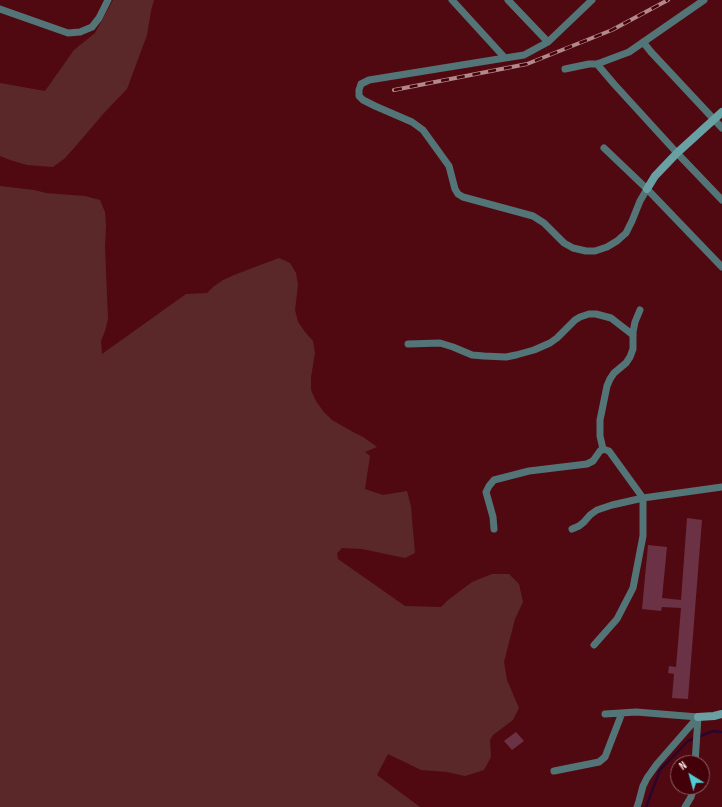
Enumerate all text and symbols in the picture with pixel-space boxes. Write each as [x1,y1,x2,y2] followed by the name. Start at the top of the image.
[670,755,710,795] north arrow
[677,759,689,773] text: N

